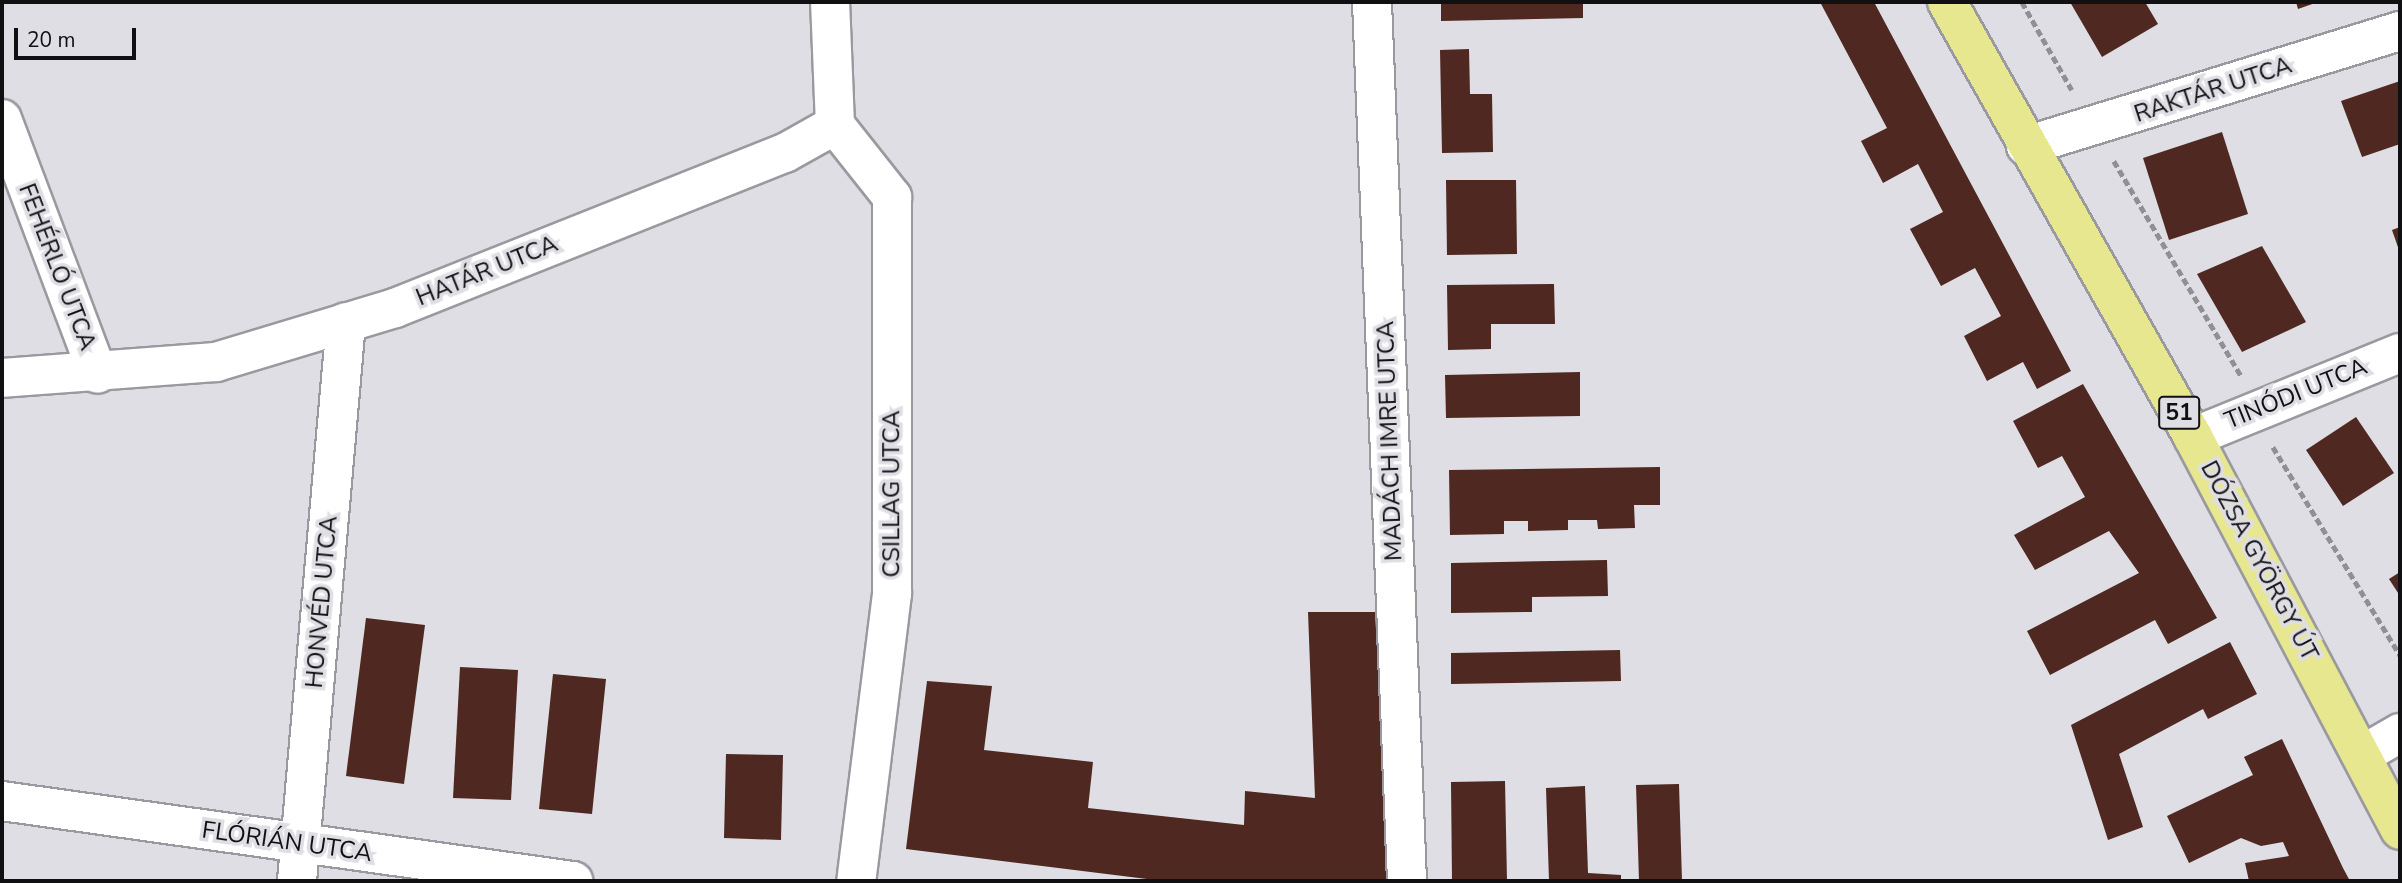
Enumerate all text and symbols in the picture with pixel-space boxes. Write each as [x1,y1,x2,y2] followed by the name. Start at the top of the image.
[18,14,140,58] scale bar
[27,26,76,54] text: 20 m
[2131,51,2295,129] street label: RAKTÁR UTCA
[12,180,102,354] street label: FEHÉRLÓ UTCA
[412,229,562,313] street label: HATÁR UTCA
[1371,320,1409,562] street label: MADÁCH IMRE UTCA
[2221,352,2371,436] street label: TINÓDI UTCA
[2158,394,2200,432] road number: 51
[878,410,906,578] street label: CSILLAG UTCA
[2194,456,2324,666] street label: DÓZSA GYÖRGY ÚT
[300,515,344,689] street label: HONVÉD UTCA
[200,816,374,868] street label: FLÓRIÁN UTCA

